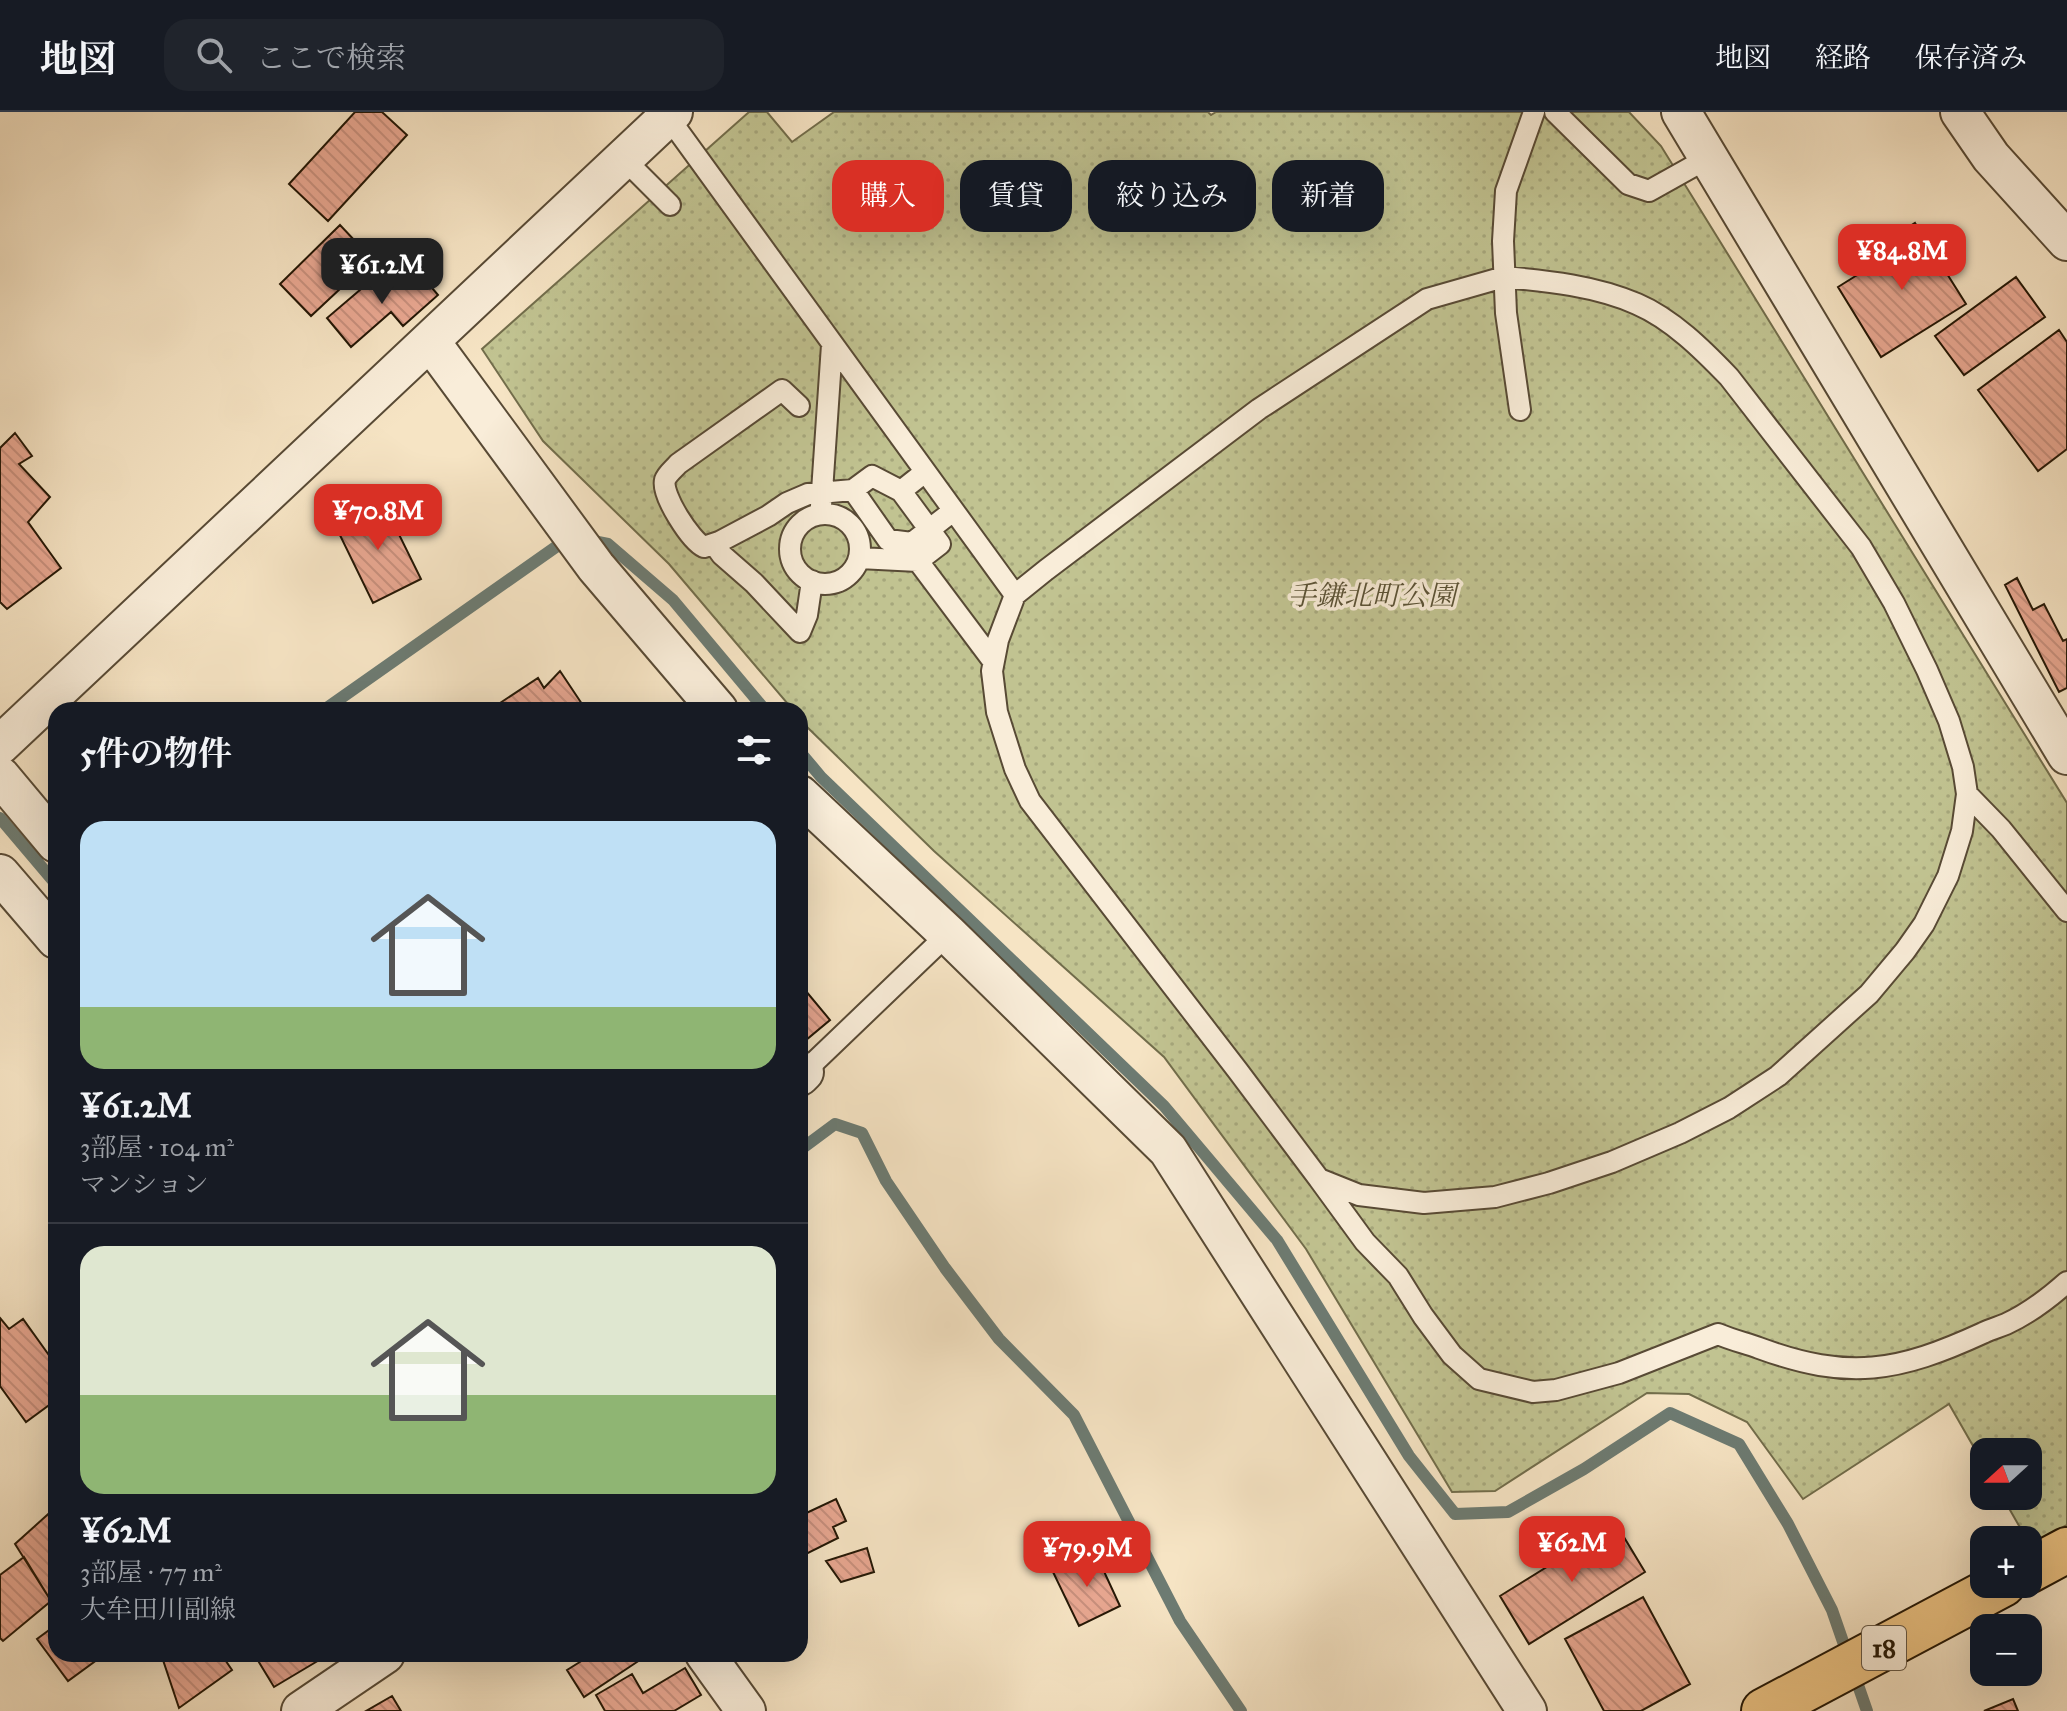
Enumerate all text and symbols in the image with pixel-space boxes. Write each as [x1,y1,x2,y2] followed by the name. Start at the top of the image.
[164,19,724,91] search box
[192,33,236,77] icon: search
[40,36,116,82] text: 地図
[256,40,406,76] text: ここで検索
[1715,40,1771,75] text: 地図
[1815,40,1871,75] text: 経路
[1915,40,2027,75] text: 保存済み
[832,160,944,232] chip: 購入
[960,160,1072,232] chip: 賃貸
[1088,160,1256,232] chip: 絞り込み
[1272,160,1384,232] chip: 新着
[1837,224,1967,292] pin: ¥84.8M
[1856,234,1948,266] text: ¥84.8M
[317,238,447,306] pin: ¥61.2M
[339,248,425,280] text: ¥61.2M
[313,484,443,552] pin: ¥70.8M
[332,494,424,526] text: ¥70.8M
[1288,578,1460,613] park label: 手鎌北町公園
[732,728,776,772] icon: filters
[80,733,232,774] text: 5件の物件
[356,873,500,1017] icon: home
[80,1085,192,1126] text: ¥61.2M
[80,1131,234,1163] text: 3部屋 · 104 m²
[80,1168,209,1200] text: マンション
[356,1298,500,1442] icon: home
[1970,1438,2042,1510] north arrow
[1970,1438,2042,1686] map controls
[80,1510,172,1551] text: ¥62M
[1525,1516,1619,1584] pin: ¥62M
[1022,1521,1152,1589] pin: ¥79.9M
[1537,1526,1607,1558] text: ¥62M
[1970,1526,2042,1598] button: +
[1041,1531,1133,1563] text: ¥79.9M
[80,1556,222,1588] text: 3部屋 · 77 m²
[80,1593,236,1625] text: 大牟田川副線
[1970,1614,2042,1686] button: −
[1862,1626,1906,1670] road number: 18

